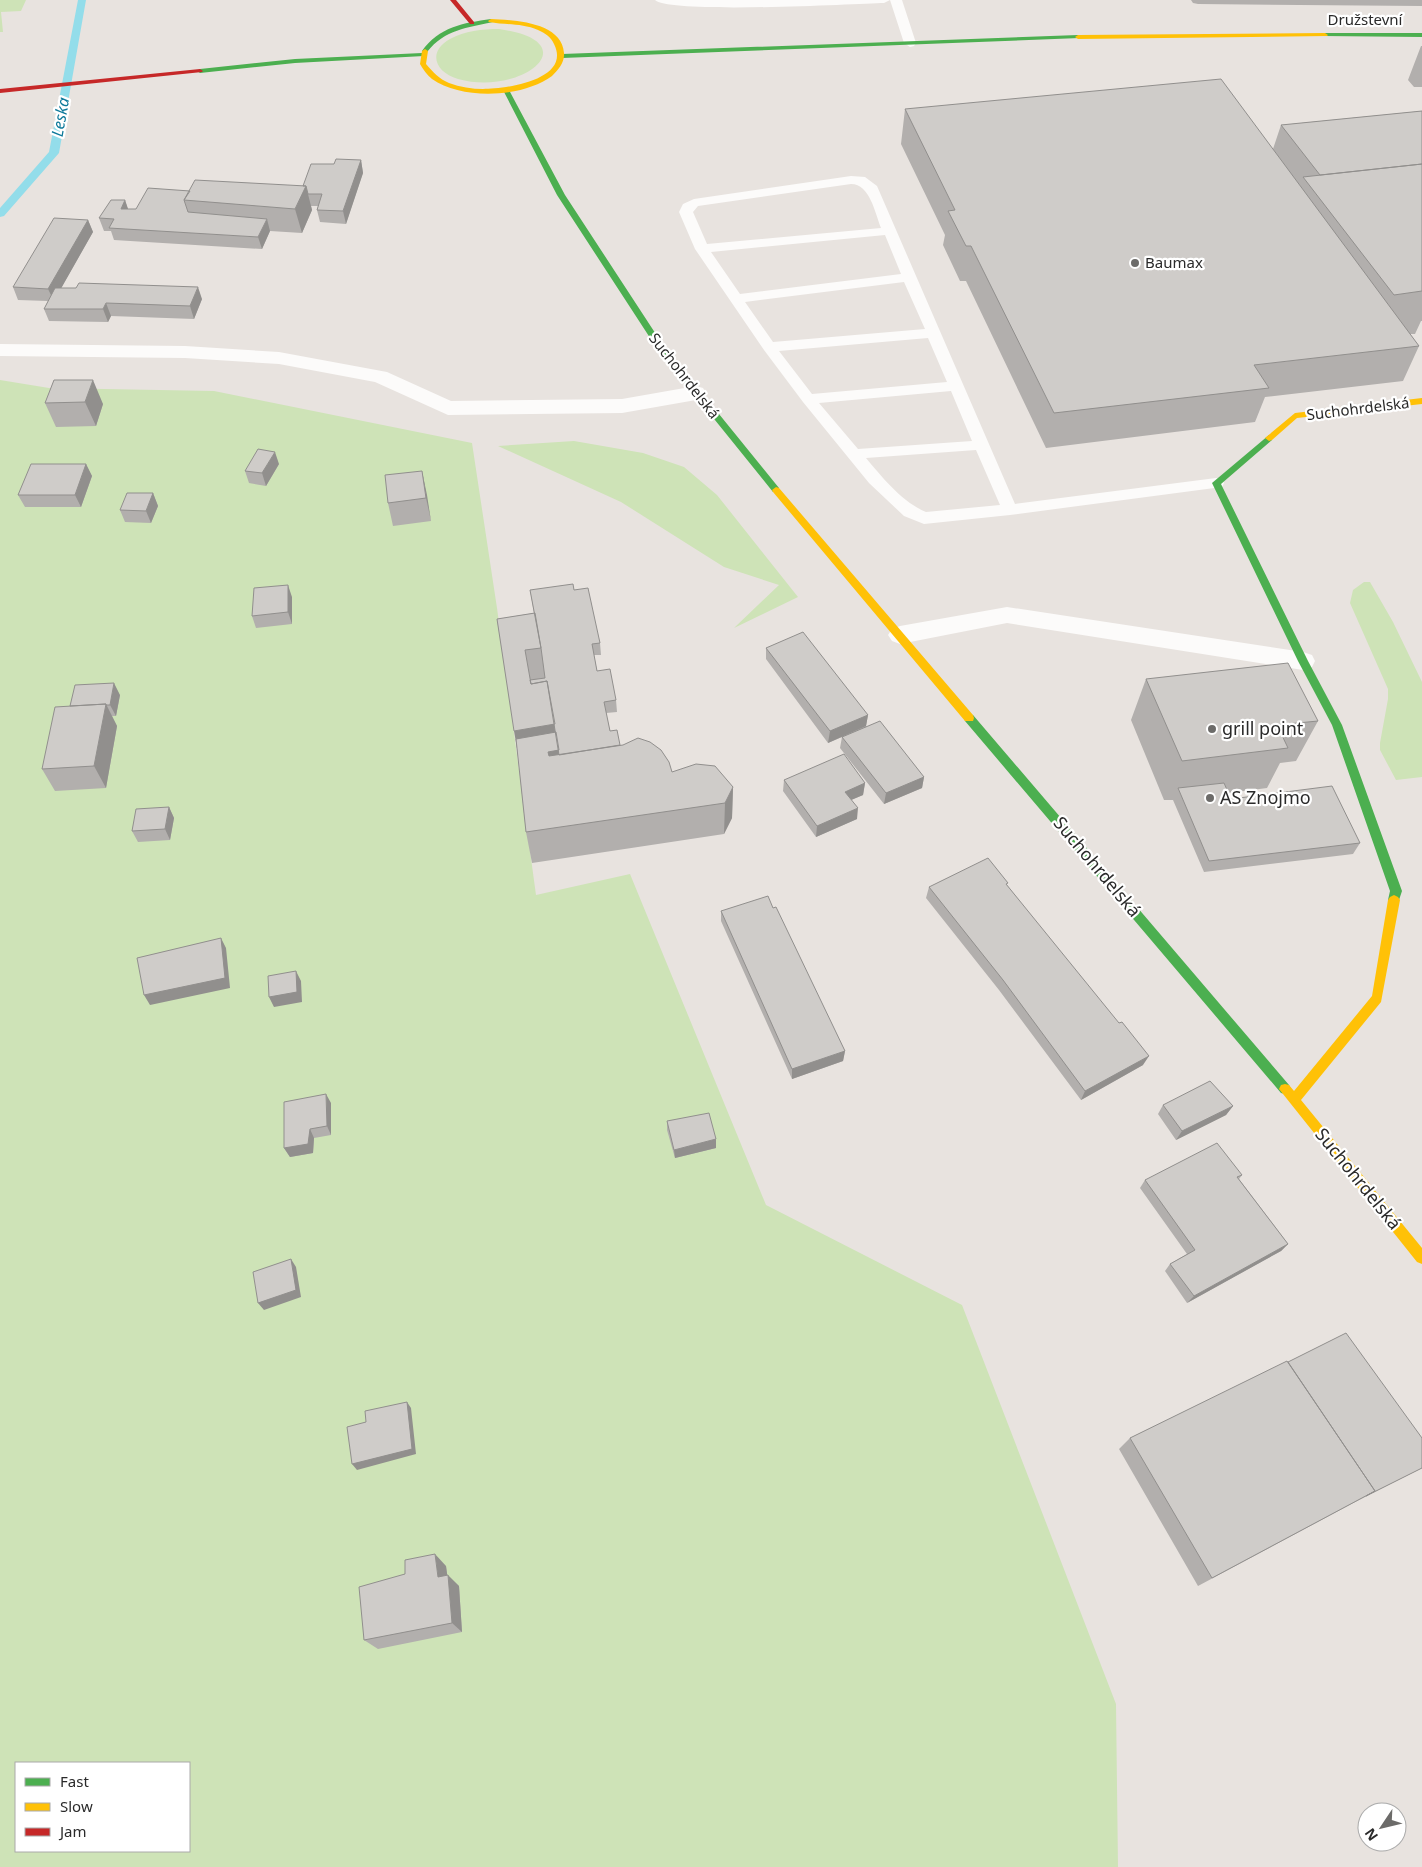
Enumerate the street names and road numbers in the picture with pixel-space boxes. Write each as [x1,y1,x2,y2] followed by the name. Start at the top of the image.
[1328,9,1404,29] street label: Družstevní
[645,328,724,422] street label: Suchohrdelská
[1305,392,1410,424] street label: Suchohrdelská
[1049,811,1147,922] street label: Suchohrdelská
[1310,1123,1407,1234] street label: Suchohrdelská

